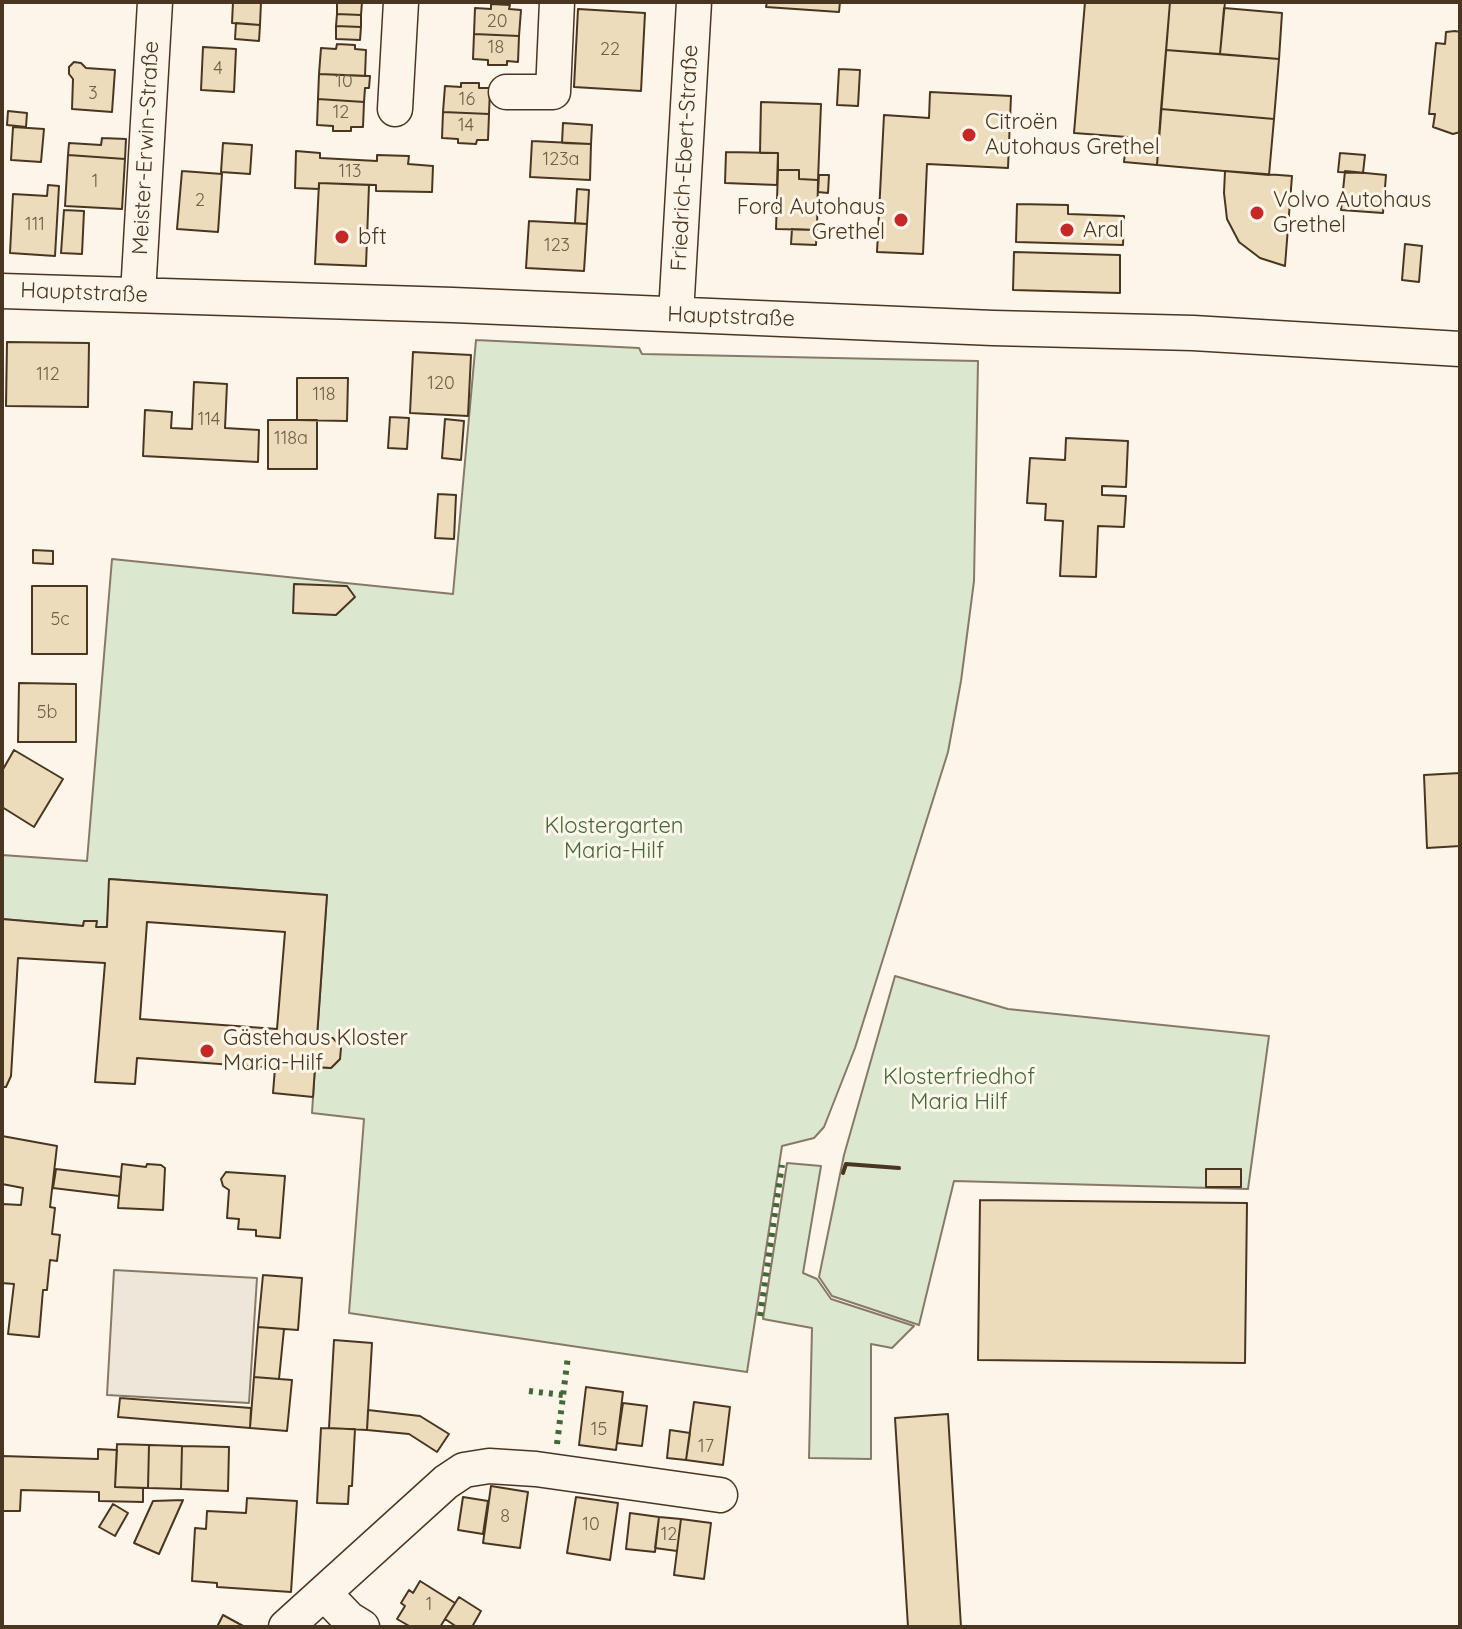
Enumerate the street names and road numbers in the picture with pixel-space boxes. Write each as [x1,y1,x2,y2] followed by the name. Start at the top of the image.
[127,40,165,256] street label: Meister-Erwin-Straße
[666,44,704,272] street label: Friedrich-Ebert-Straße
[20,278,148,308] street label: Hauptstraße
[667,302,795,332] street label: Hauptstraße

